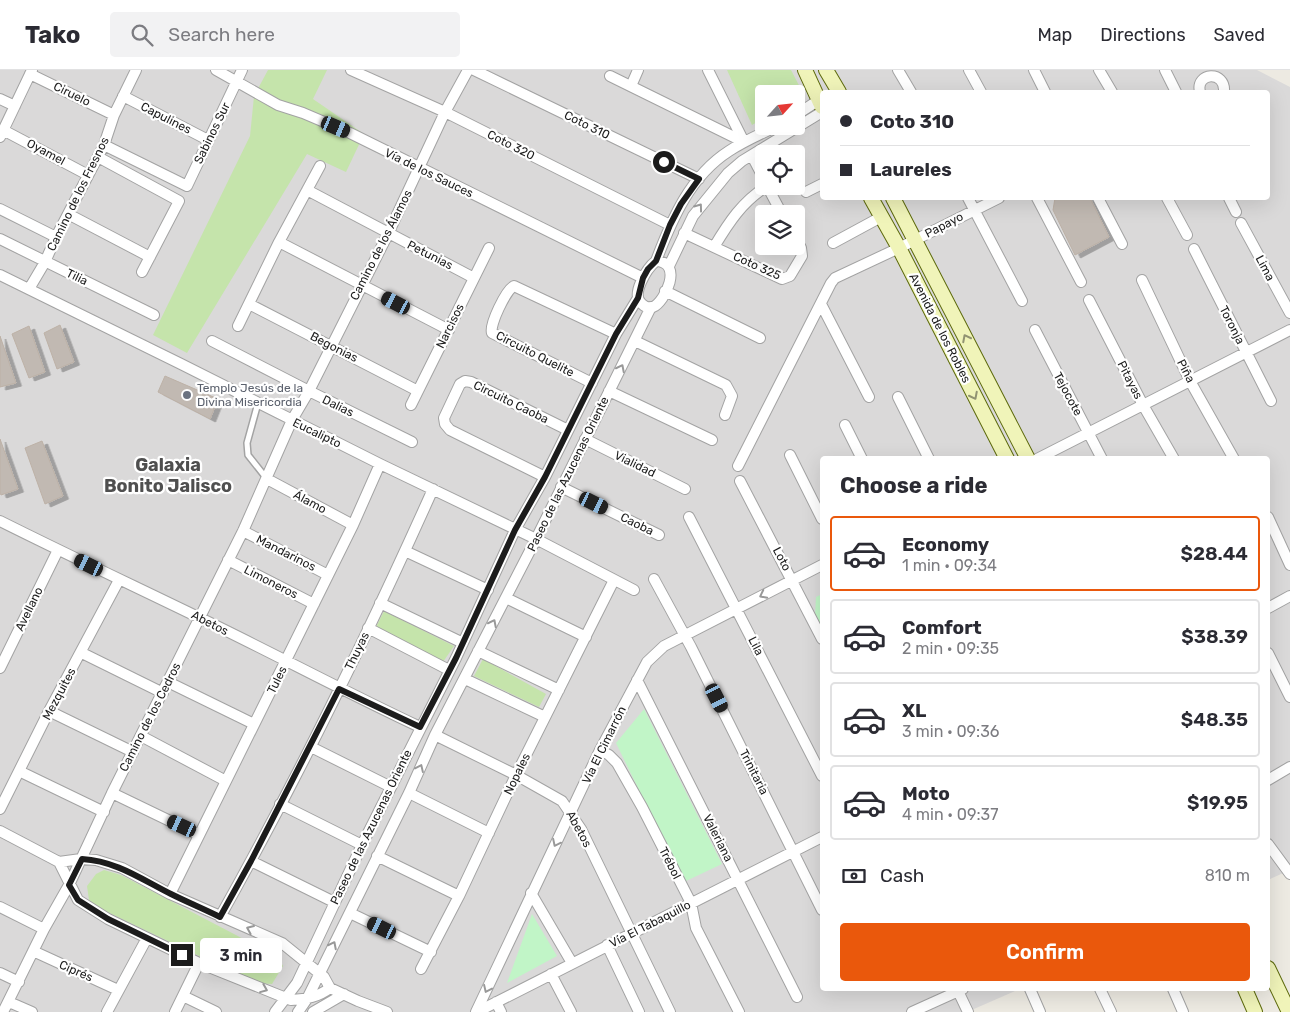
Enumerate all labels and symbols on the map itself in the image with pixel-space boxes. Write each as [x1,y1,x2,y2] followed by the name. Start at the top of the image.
[51,79,93,109] street label: Ciruelo
[755,85,805,135] north arrow
[138,99,194,137] street label: Capulines
[191,100,233,166] street label: Sabinos Sur
[562,108,612,142] street label: Coto 310
[319,114,352,140] car
[485,127,537,163] street label: Coto 320
[44,135,112,253] street label: Camino de los Fresnos
[24,136,68,168] street label: Oyamel
[382,146,476,200] street label: Vía de los Sauces
[653,151,675,173] route start
[347,188,415,302] street label: Camino de los Álamos
[693,203,702,213] one-way arrow
[922,209,966,241] street label: Papayo
[405,238,455,272] street label: Petunias
[731,249,783,283] street label: Coto 325
[1252,253,1278,283] street label: Lima
[64,266,90,288] street label: Tilia
[906,271,974,385] street label: Avenida de los Robles
[379,290,412,316] car
[433,301,467,351] street label: Narcisos
[1216,304,1248,346] street label: Toronja
[494,328,577,380] street label: Circuito Quelite
[308,329,360,365] street label: Begonias
[962,334,972,343] one-way arrow
[1174,357,1198,385] street label: Piña
[1114,359,1146,401] street label: Pitayas
[615,364,625,373] one-way arrow
[1051,370,1085,418] street label: Tejocote
[471,378,551,426] street label: Circuito Caoba
[197,381,303,409] place label: Templo Jesús de la Divina Misericordia
[181,389,193,401] marker: Templo Jesús de la Divina Misericordia
[968,390,978,399] one-way arrow
[320,392,356,420] street label: Dalias
[524,394,612,554] street label: Paseo de las Azucenas Oriente
[290,415,344,451] street label: Eucalipto
[612,448,658,480] street label: Vialidad
[104,454,232,497] district label: Galaxia Bonito Jalisco
[291,488,329,516] street label: Álamo
[577,490,610,516] car
[618,510,656,538] street label: Caoba
[254,532,318,574] street label: Mandarinos
[770,545,794,573] street label: Loto
[72,552,105,578] car
[242,562,300,602] street label: Limoneros
[12,585,46,633] street label: Avellano
[760,589,769,599] one-way arrow
[189,608,231,638] street label: Abetos
[487,619,497,628] one-way arrow
[342,630,372,672] street label: Thuyas
[745,634,767,658] street label: Lila
[116,660,184,774] street label: Camino de los Cedros
[264,664,290,696] street label: Tules
[39,666,79,722] street label: Mezquites
[703,681,730,715] car
[579,704,629,786] street label: Vía El Cimarrón
[327,747,415,907] street label: Paseo de las Azucenas Oriente
[737,747,771,797] street label: Trinitaria
[501,751,533,797] street label: Nopales
[414,764,424,773] one-way arrow
[563,808,595,850] street label: Abetos
[700,812,736,864] street label: Valeriana
[165,813,198,839] car
[553,837,563,846] one-way arrow
[656,845,684,881] street label: Trébol
[607,897,693,951] street label: Vía El Tabaquillo
[365,915,398,941] car
[246,925,255,935] one-way arrow
[200,938,282,972] callout: 3 min
[327,942,337,951] one-way arrow
[171,944,193,966] route end
[57,957,95,985] street label: Ciprés
[259,983,268,994] one-way arrow
[482,984,493,993] one-way arrow

